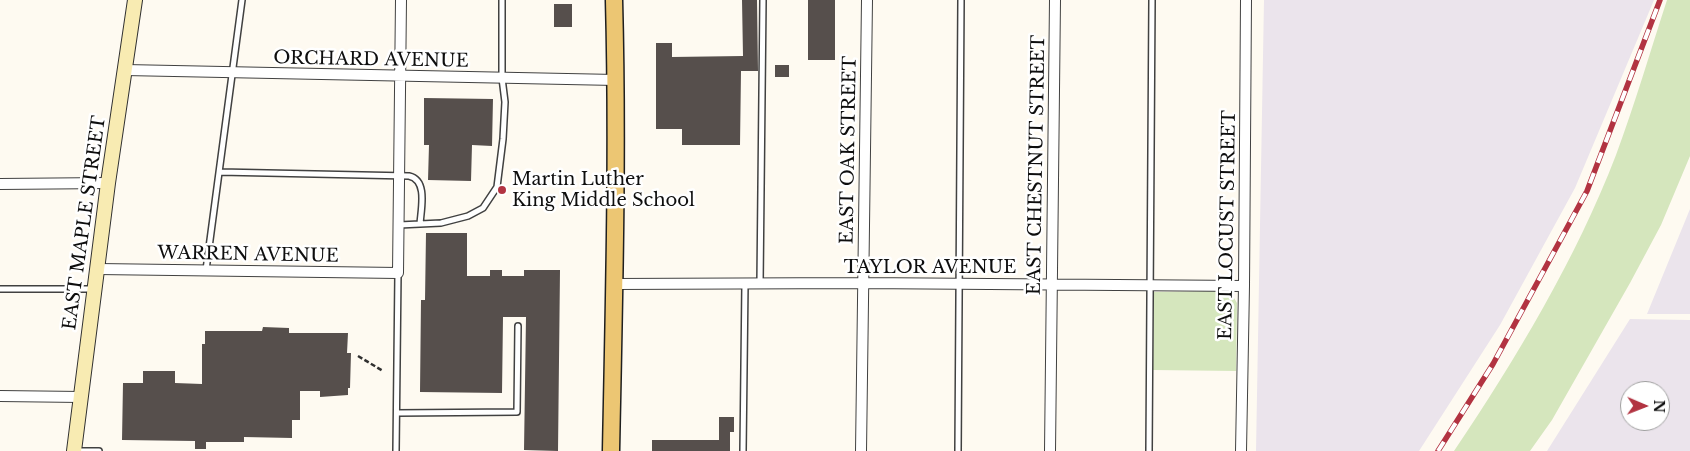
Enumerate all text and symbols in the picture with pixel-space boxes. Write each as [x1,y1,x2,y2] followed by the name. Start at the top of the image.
[1024,35,1050,295] street label: EAST CHESTNUT STREET
[273,47,469,73] street label: ORCHARD AVENUE
[837,56,861,244] street label: EAST OAK STREET
[1215,110,1241,340] street label: EAST LOCUST STREET
[59,115,111,331] street label: EAST MAPLE STREET
[512,169,695,212] place label: Martin Luther King Middle School
[496,184,508,196] marker: Martin Luther King Middle School
[157,243,339,267] street label: WARREN AVENUE
[844,257,1016,279] street label: TAYLOR AVENUE
[1620,381,1670,431] north arrow
[1650,399,1668,413] text: N

